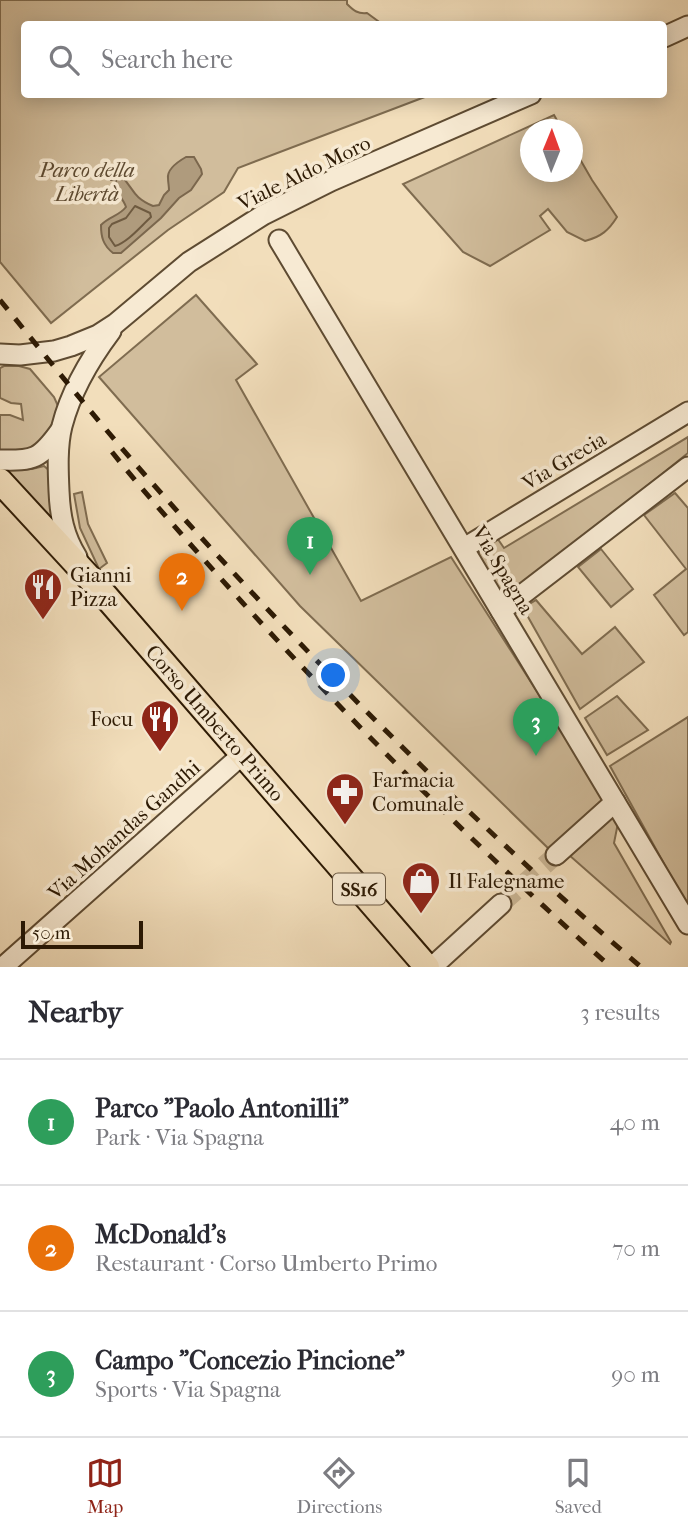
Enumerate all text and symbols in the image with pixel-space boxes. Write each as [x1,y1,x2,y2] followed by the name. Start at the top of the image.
[21,21,667,98] search box
[45,41,83,79] icon: search
[101,44,233,75] text: Search here
[520,119,583,182] north arrow
[233,130,374,216] street label: Viale Aldo Moro
[38,158,135,206] park label: Parco della Libertà
[517,427,610,496] street label: Via Grecia
[287,517,333,575] pin: 1
[467,520,539,619] street label: Via Spagna
[159,553,205,611] pin: 2
[70,563,131,611] place label: Gianni Pizza
[22,566,64,621] restaurant icon: Gianni Pizza
[141,640,289,806] street label: Corso Umberto Primo
[316,658,350,692] your location
[139,698,181,753] restaurant icon: Focu
[513,698,559,756] pin: 3
[90,707,133,731] place label: Focu
[42,755,205,905] street label: Via Mohandas Gandhi
[372,768,464,816] place label: Farmacia Comunale
[324,771,366,826] pharmacy icon: Farmacia Comunale
[400,860,442,915] shop icon: Il Falegname
[448,869,564,893] place label: Il Falegname
[333,874,385,904] road number: SS16
[21,918,144,950] scale bar
[32,922,71,944] text: 50 m
[28,995,123,1030] text: Nearby
[580,999,660,1026] text: 3 results
[95,1093,349,1124] text: Parco "Paolo Antonilli"
[47,1109,55,1136] text: 1
[610,1109,660,1136] text: 40 m
[95,1124,264,1151] text: Park · Via Spagna
[95,1219,226,1250] text: McDonald's
[45,1235,57,1262] text: 2
[612,1235,660,1262] text: 70 m
[95,1250,437,1277] text: Restaurant · Corso Umberto Primo
[95,1345,405,1376] text: Campo "Concezio Pincione"
[46,1361,56,1388] text: 3
[611,1361,660,1388] text: 90 m
[95,1376,281,1403] text: Sports · Via Spagna
[86,1454,124,1518] tab: Map
[297,1454,382,1518] tab: Directions
[555,1454,602,1518] tab: Saved

